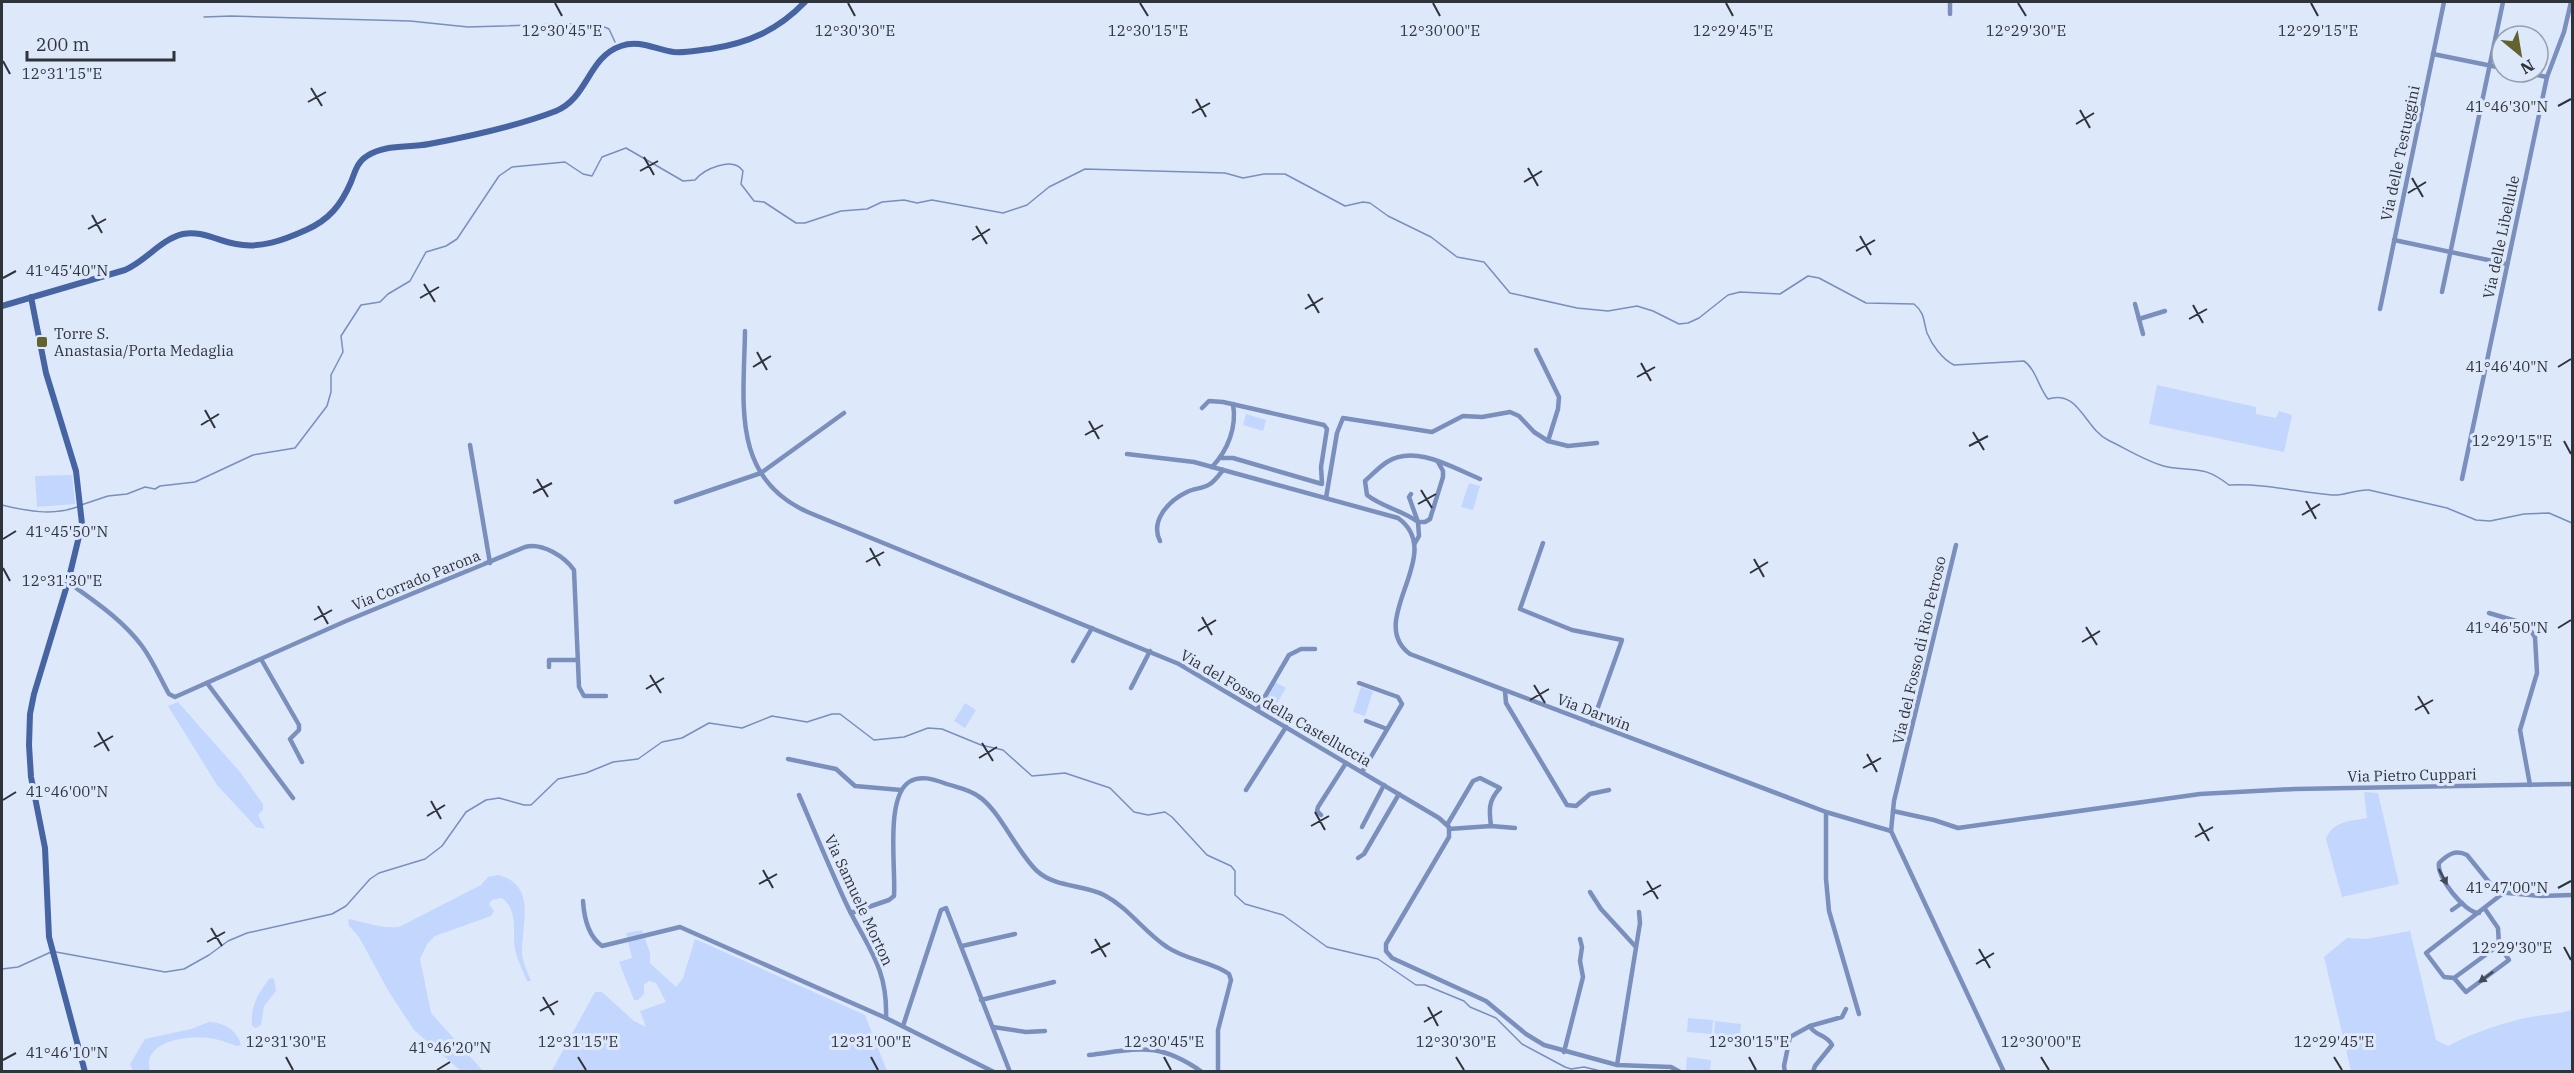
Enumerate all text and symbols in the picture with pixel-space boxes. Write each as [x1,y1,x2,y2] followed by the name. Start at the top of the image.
[522,21,602,40] text: 12°30'45"E
[815,21,895,40] text: 12°30'30"E
[1108,21,1188,40] text: 12°30'15"E
[1400,21,1480,40] text: 12°30'00"E
[1693,21,1773,40] text: 12°29'45"E
[1986,21,2066,40] text: 12°29'30"E
[2278,21,2358,40] text: 12°29'15"E
[27,24,174,62] scale bar
[2490,24,2550,84] north arrow
[36,33,90,56] text: 200 m
[2517,55,2538,79] text: N
[22,64,102,83] text: 12°31'15"E
[2376,83,2424,222] street label: Via delle Testuggini
[2466,97,2548,116] text: 41°46'30"N
[2479,174,2523,300] street label: Via delle Libellule
[26,261,108,280] text: 41°45'40"N
[54,324,234,360] place label: Torre S. Anastasia/Porta Medaglia
[35,335,49,349] marker: Torre S. Anastasia/Porta Medaglia
[2466,357,2548,376] text: 41°46'40"N
[2472,431,2552,450] text: 12°29'15"E
[26,522,108,541] text: 41°45'50"N
[349,546,483,614] street label: Via Corrado Parona
[1888,554,1950,746] street label: Via del Fosso di Rio Petroso
[22,571,102,590] text: 12°31'30"E
[2466,618,2548,637] text: 41°46'50"N
[1177,645,1375,771] street label: Via del Fosso della Castelluccia
[1554,689,1634,735] street label: Via Darwin
[2347,764,2477,786] street label: Via Pietro Cuppari
[26,782,108,801] text: 41°46'00"N
[820,831,898,969] street label: Via Samuele Morton
[2438,868,2448,885] one-way arrow
[2466,878,2548,897] text: 41°47'00"N
[2472,938,2552,957] text: 12°29'30"E
[2478,971,2493,983] one-way arrow
[246,1032,326,1051] text: 12°31'30"E
[538,1032,618,1051] text: 12°31'15"E
[831,1032,911,1051] text: 12°31'00"E
[1124,1032,1204,1051] text: 12°30'45"E
[1416,1032,1496,1051] text: 12°30'30"E
[1709,1032,1789,1051] text: 12°30'15"E
[2001,1032,2081,1051] text: 12°30'00"E
[2294,1032,2374,1051] text: 12°29'45"E
[409,1038,491,1057] text: 41°46'20"N
[26,1043,108,1062] text: 41°46'10"N

